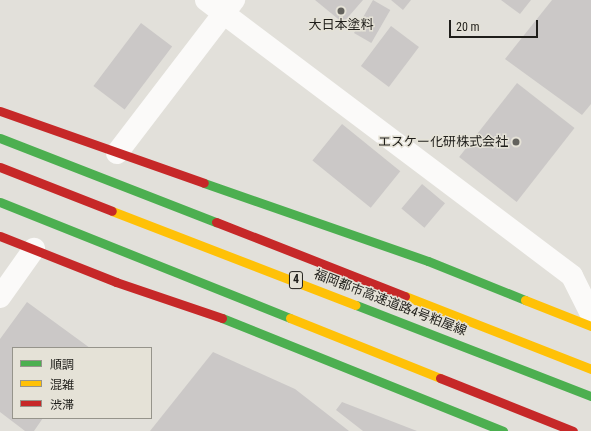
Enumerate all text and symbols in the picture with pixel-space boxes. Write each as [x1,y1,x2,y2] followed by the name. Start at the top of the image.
[336,6,346,16] marker: 大日本塗料
[451,12,540,38] scale bar
[309,17,373,33] place label: 大日本塗料
[456,20,480,34] text: 20 m
[378,134,508,150] place label: エスケー化研株式会社
[511,137,521,147] marker: エスケー化研株式会社
[311,267,469,339] street label: 福岡都市高速道路4号粕屋線
[288,270,304,290] road number: 4
[12,347,152,419] legend
[50,358,74,372] text: 順調
[50,378,74,392] text: 混雑
[50,398,74,412] text: 渋滞

